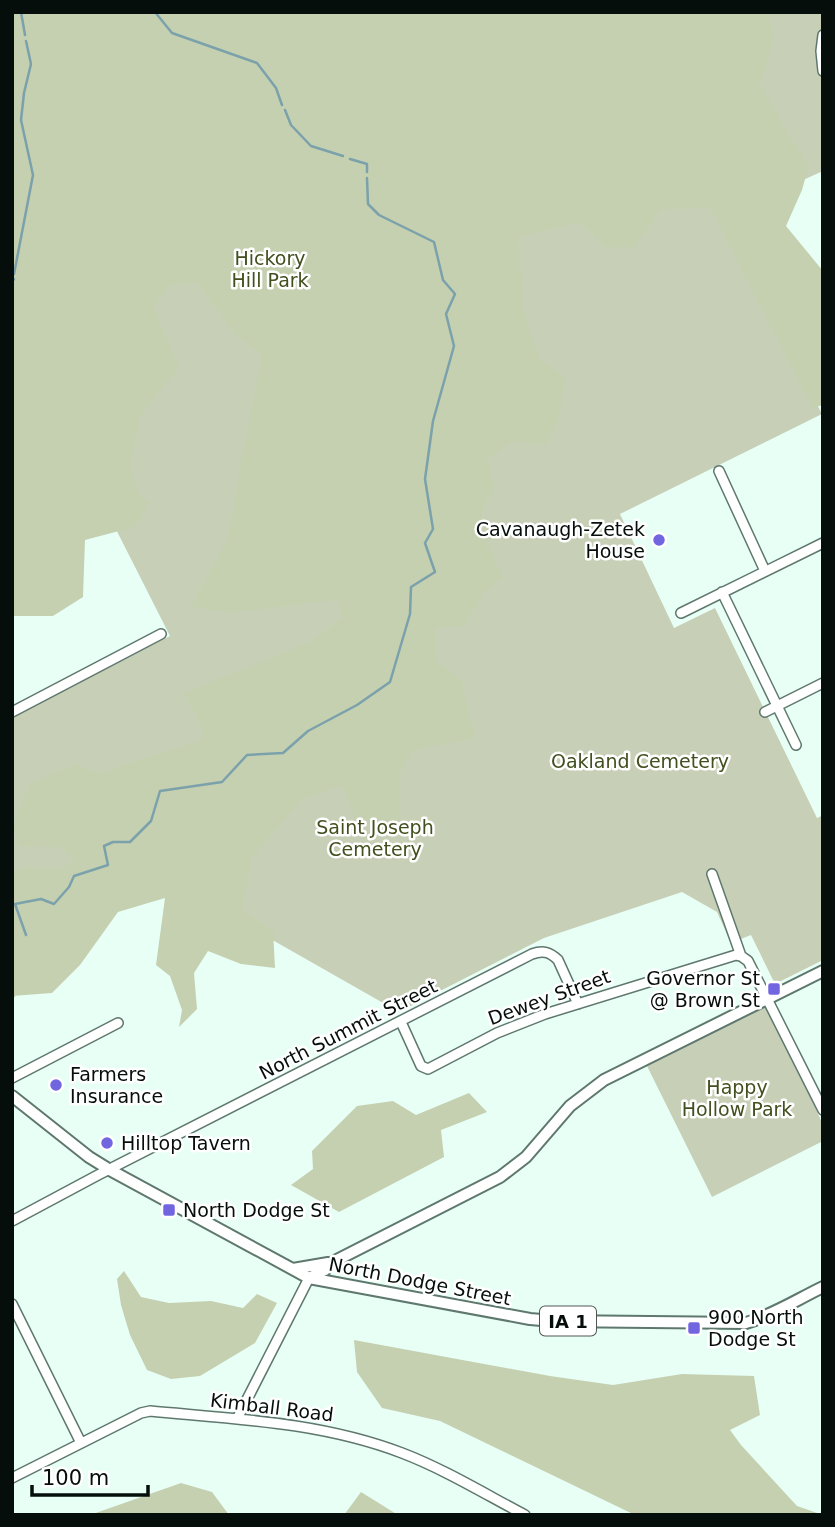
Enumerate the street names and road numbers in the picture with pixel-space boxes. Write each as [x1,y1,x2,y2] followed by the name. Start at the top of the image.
[485,965,613,1029] street label: Dewey Street
[255,975,441,1083] street label: North Summit Street
[327,1253,513,1309] street label: North Dodge Street
[540,1306,596,1336] road number: IA 1
[209,1389,335,1425] street label: Kimball Road

